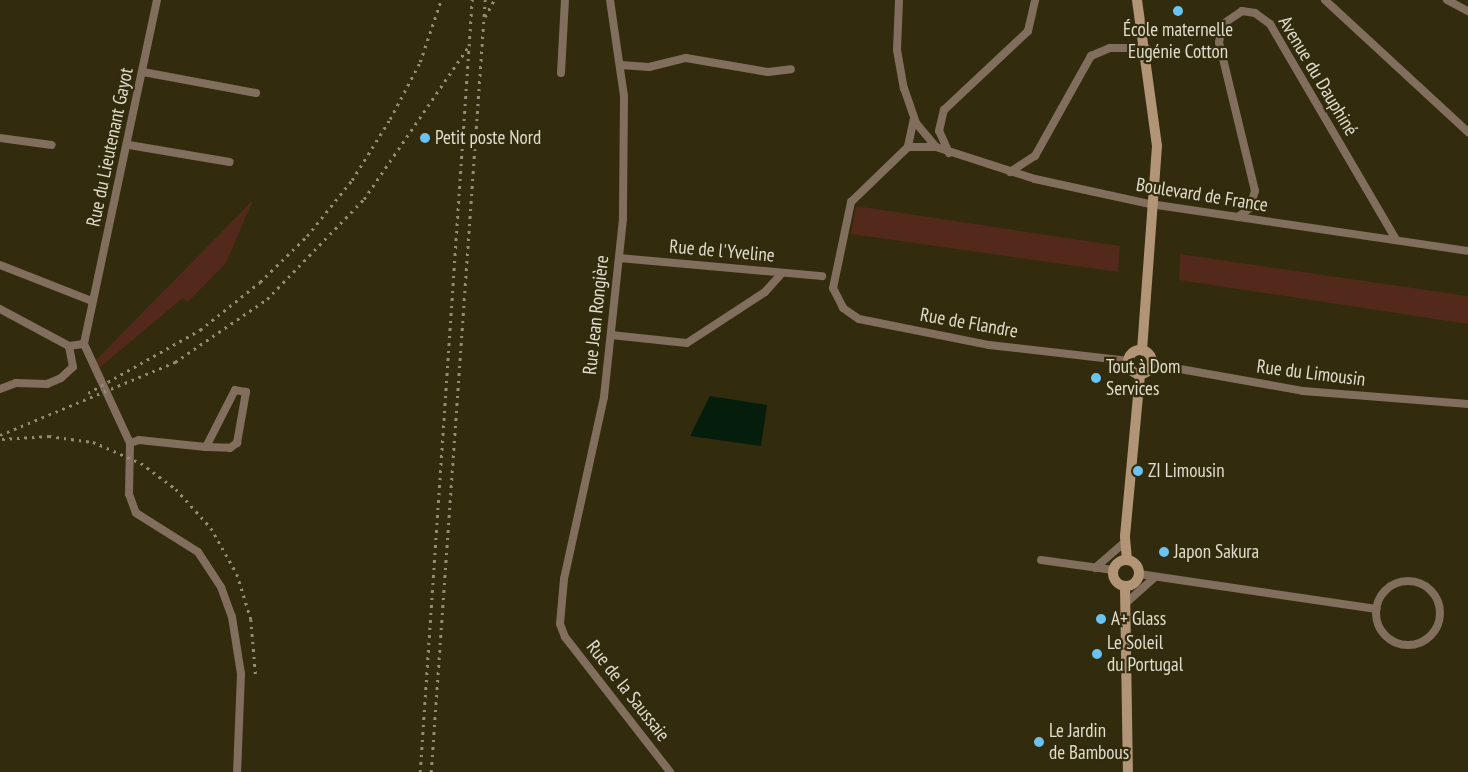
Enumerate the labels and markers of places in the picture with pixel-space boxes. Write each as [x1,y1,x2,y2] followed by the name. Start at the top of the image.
[1172,5,1184,17] marker: École maternelle Eugénie Cotton
[1123,19,1233,63] place label: École maternelle Eugénie Cotton
[435,127,541,149] place label: Petit poste Nord
[419,132,431,144] marker: Petit poste Nord
[1106,356,1180,400] place label: Tout à Dom Services
[1090,372,1102,384] marker: Tout à Dom Services
[1148,460,1225,482] place label: ZI Limousin
[1132,465,1144,477] marker: ZI Limousin
[1174,541,1259,563] place label: Japon Sakura
[1158,546,1170,558] marker: Japon Sakura
[1111,608,1166,630] place label: A+ Glass
[1095,613,1107,625] marker: A+ Glass
[1107,632,1183,676] place label: Le Soleil du Portugal
[1091,648,1103,660] marker: Le Soleil du Portugal
[1049,720,1129,764] place label: Le Jardin de Bambous
[1033,736,1045,748] marker: Le Jardin de Bambous

